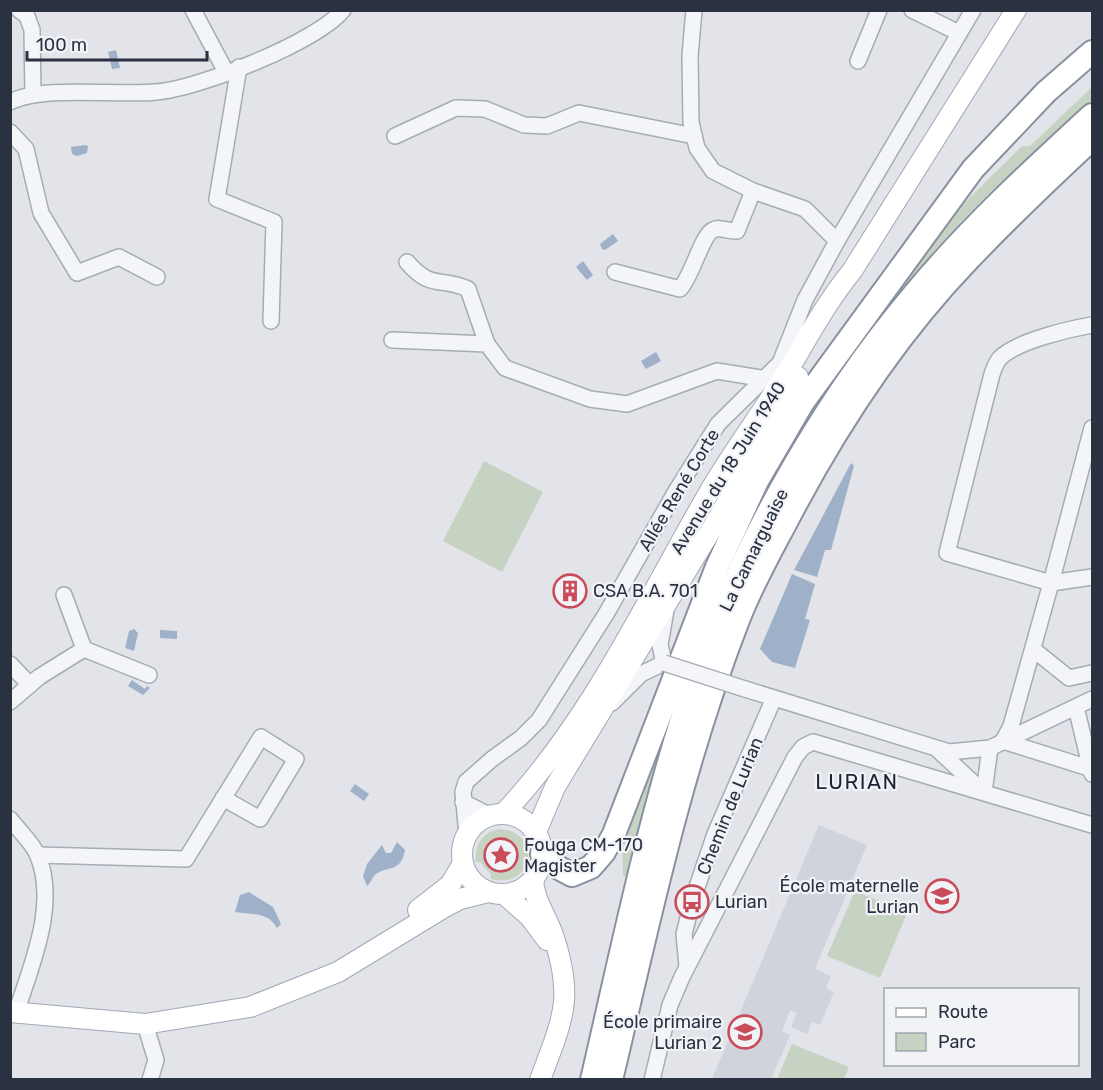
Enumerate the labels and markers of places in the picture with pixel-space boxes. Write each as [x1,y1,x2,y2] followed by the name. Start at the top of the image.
[552,573,588,609] building icon: CSA B.A. 701
[593,580,698,602] place label: CSA B.A. 701
[524,834,643,877] place label: Fouga CM-170 Magister
[483,837,519,873] place icon: Fouga CM-170 Magister
[779,875,919,918] place label: École maternelle Lurian
[924,878,960,914] school or university icon: École maternelle Lurian
[674,884,710,920] bus stop icon: Lurian
[715,891,768,913] place label: Lurian
[603,1011,722,1054] place label: École primaire Lurian 2
[727,1014,763,1050] school or university icon: École primaire Lurian 2

